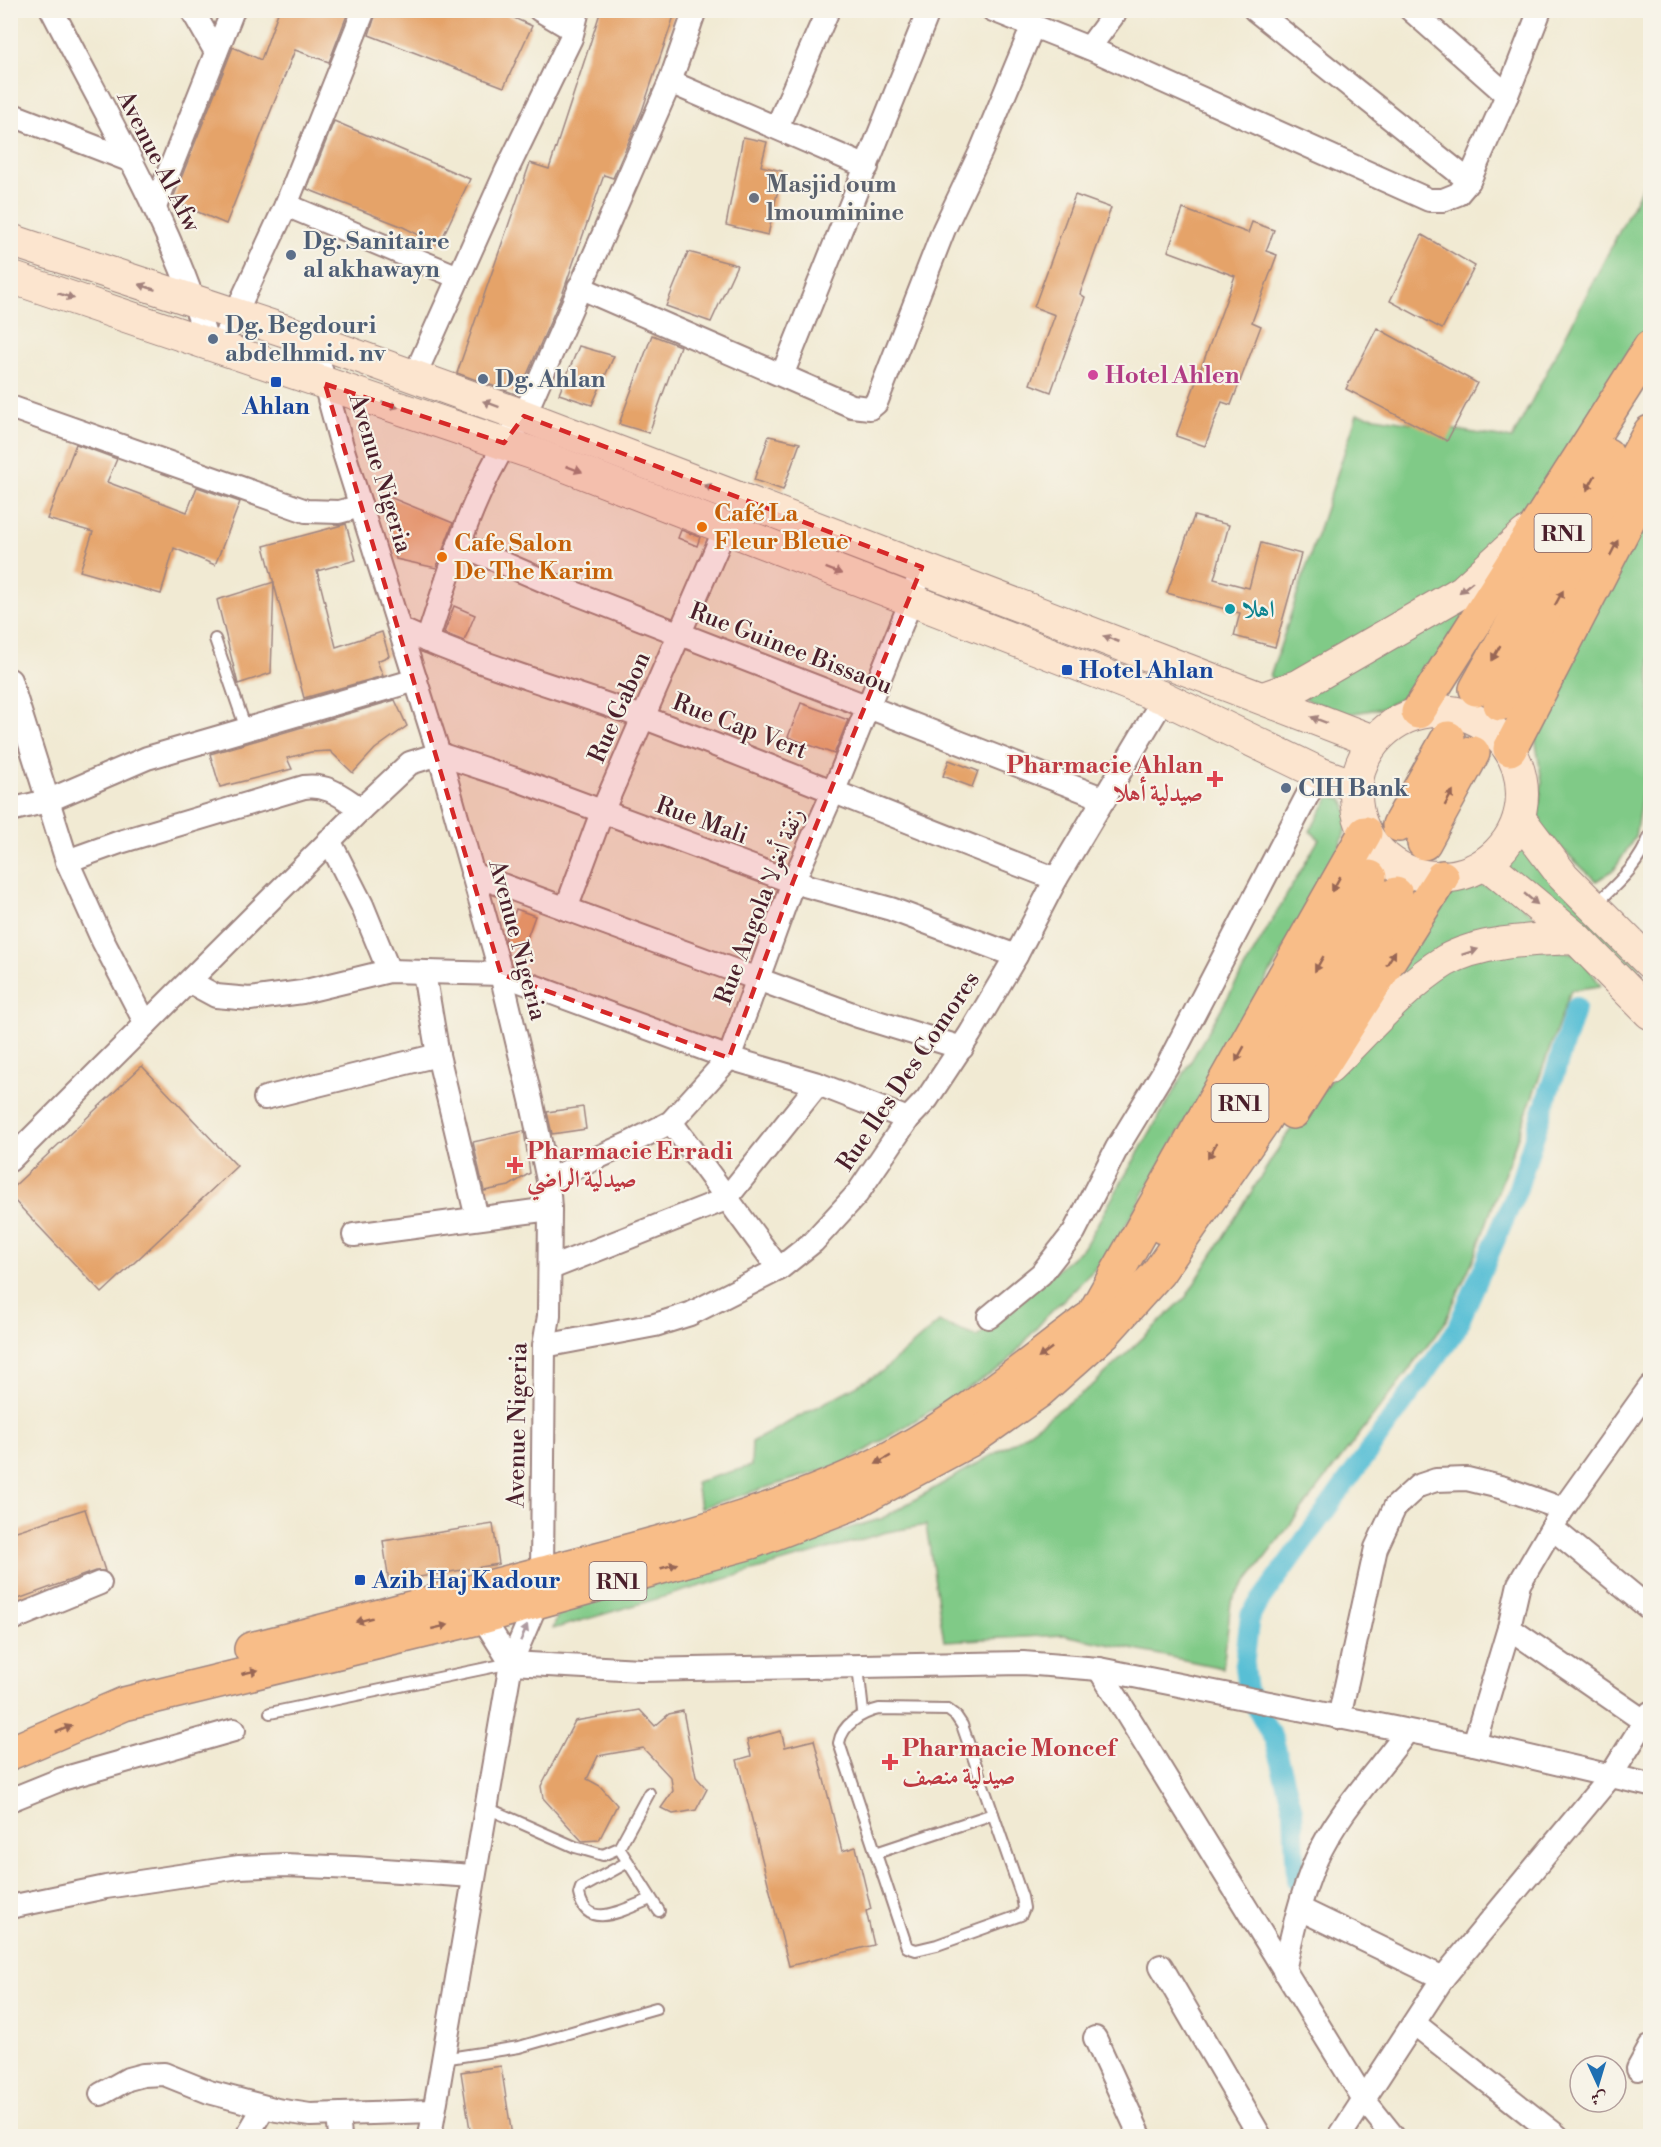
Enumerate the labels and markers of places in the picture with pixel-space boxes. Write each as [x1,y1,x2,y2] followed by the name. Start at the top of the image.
[766,170,904,228] place label: Masjid oum lmouminine
[747,191,761,205] marker: Masjid oum lmouminine
[303,227,450,285] place label: Dg. Sanitaire al akhawayn
[284,248,298,262] marker: Dg. Sanitaire al akhawayn
[225,311,387,369] place label: Dg. Begdouri abdelhmid. nv
[206,332,220,346] marker: Dg. Begdouri abdelhmid. nv
[1105,361,1240,391] place label: Hotel Ahlen
[495,365,606,395] place label: Dg. Ahlan
[1086,368,1100,382] marker: Hotel Ahlen
[476,372,490,386] marker: Dg. Ahlan
[269,375,283,389] marker: Ahlan
[241,392,310,422] place label: Ahlan
[714,499,849,557] place label: Café La Fleur Bleue
[695,520,709,534] marker: Café La Fleur Bleue
[454,529,614,587] place label: Cafe Salon De The Karim
[435,550,449,564] marker: Cafe Salon De The Karim
[1242,595,1275,625] place label: اهلا
[1223,602,1237,616] marker: اهلا
[1079,656,1214,686] place label: Hotel Ahlan
[1060,663,1074,677] marker: Hotel Ahlan
[1007,751,1203,809] place label: Pharmacie Ahlan صيدلية أهلا
[1208,772,1222,786] marker: Pharmacie Ahlan صيدلية أهلا
[1298,774,1410,804] place label: CIH Bank
[1279,781,1293,795] marker: CIH Bank
[527,1137,733,1201] place label: Pharmacie Erradi صيدلية الراضي
[508,1158,522,1172] marker: Pharmacie Erradi صيدلية الراضي
[371,1566,561,1596] place label: Azib Haj Kadour
[353,1573,367,1587] marker: Azib Haj Kadour
[902,1734,1118,1792] place label: Pharmacie Moncef صيدلية منصف
[883,1755,897,1769] marker: Pharmacie Moncef صيدلية منصف

